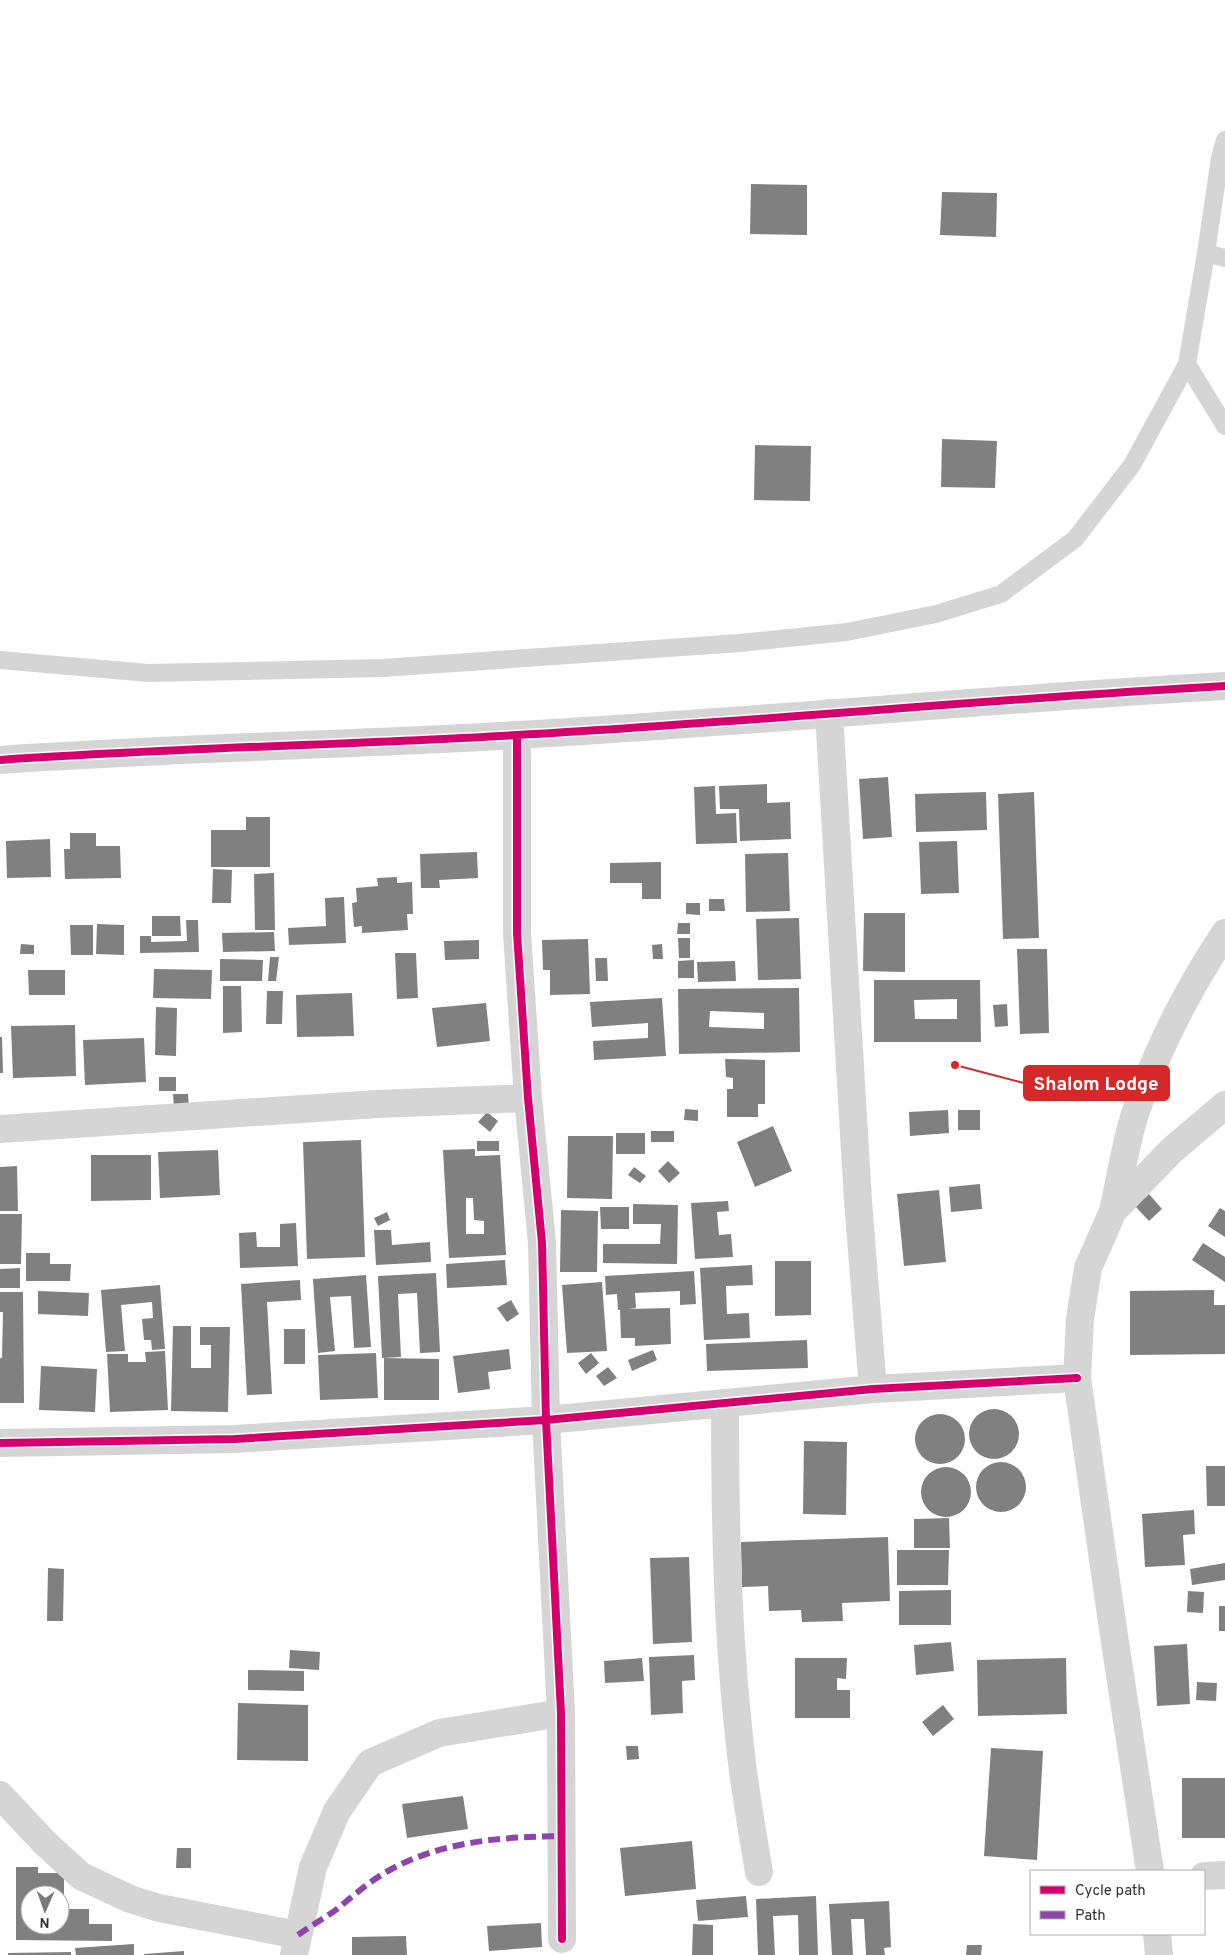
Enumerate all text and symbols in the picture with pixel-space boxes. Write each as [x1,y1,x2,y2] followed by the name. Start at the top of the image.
[1024,1066,1169,1100] callout: Shalom Lodge
[1034,1073,1158,1097] text: Shalom Lodge
[1030,1870,1205,1935] legend
[1075,1882,1146,1901] text: Cycle path
[20,1885,70,1935] north arrow
[1075,1907,1106,1926] text: Path
[39,1913,50,1930] text: N

